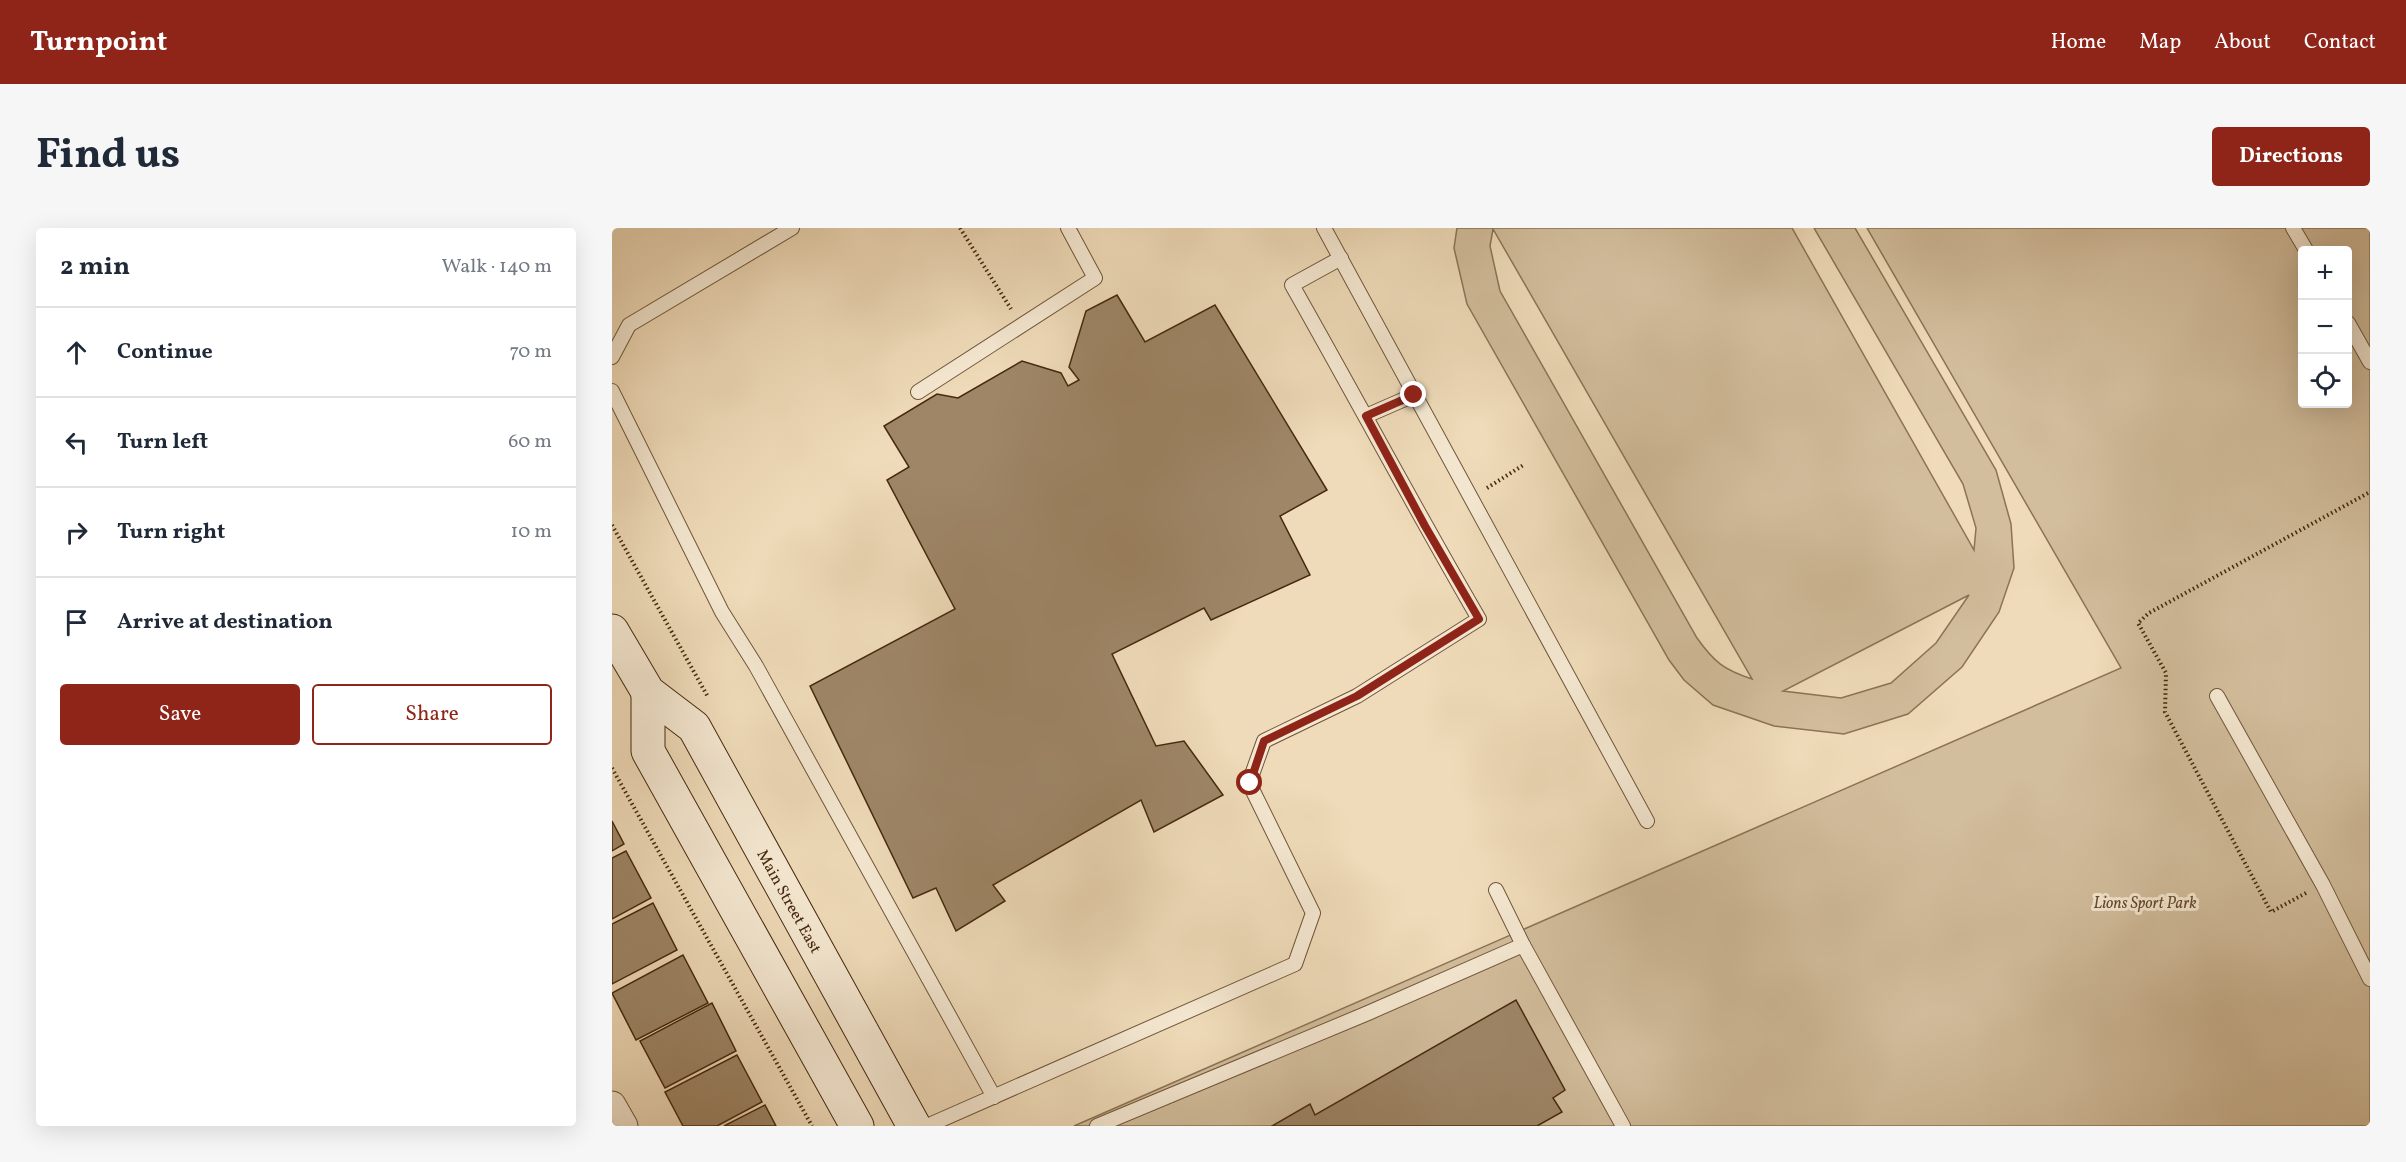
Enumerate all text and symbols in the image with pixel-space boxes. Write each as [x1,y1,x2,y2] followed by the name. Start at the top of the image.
[30,23,167,62] text: Turnpoint
[2051,28,2106,57] text: Home
[2139,28,2181,57] text: Map
[2214,28,2271,57] text: About
[2304,28,2376,57] text: Contact
[36,127,180,186] text: Find us
[2212,127,2370,186] button: Directions
[2298,246,2352,408] map controls
[2298,246,2352,300] button: +
[60,249,130,285] text: 2 min
[442,253,552,281] text: Walk · 140 m
[2298,300,2352,354] button: −
[60,336,93,369] icon: ahead
[117,337,213,368] text: Continue
[509,338,552,366] text: 70 m
[2298,354,2352,408] button: locate
[1400,381,1426,407] route end
[60,426,93,459] icon: left
[117,427,208,458] text: Turn left
[508,428,552,456] text: 60 m
[60,516,93,549] icon: right
[117,517,225,548] text: Turn right
[511,518,552,546] text: 10 m
[60,606,93,639] icon: arrive
[117,607,333,638] text: Arrive at destination
[60,684,300,745] button: Save
[312,684,552,745] button: Share
[1236,769,1262,795] route start
[751,846,826,958] street label: Main Street East
[2093,893,2197,915] park label: Lions Sport Park

